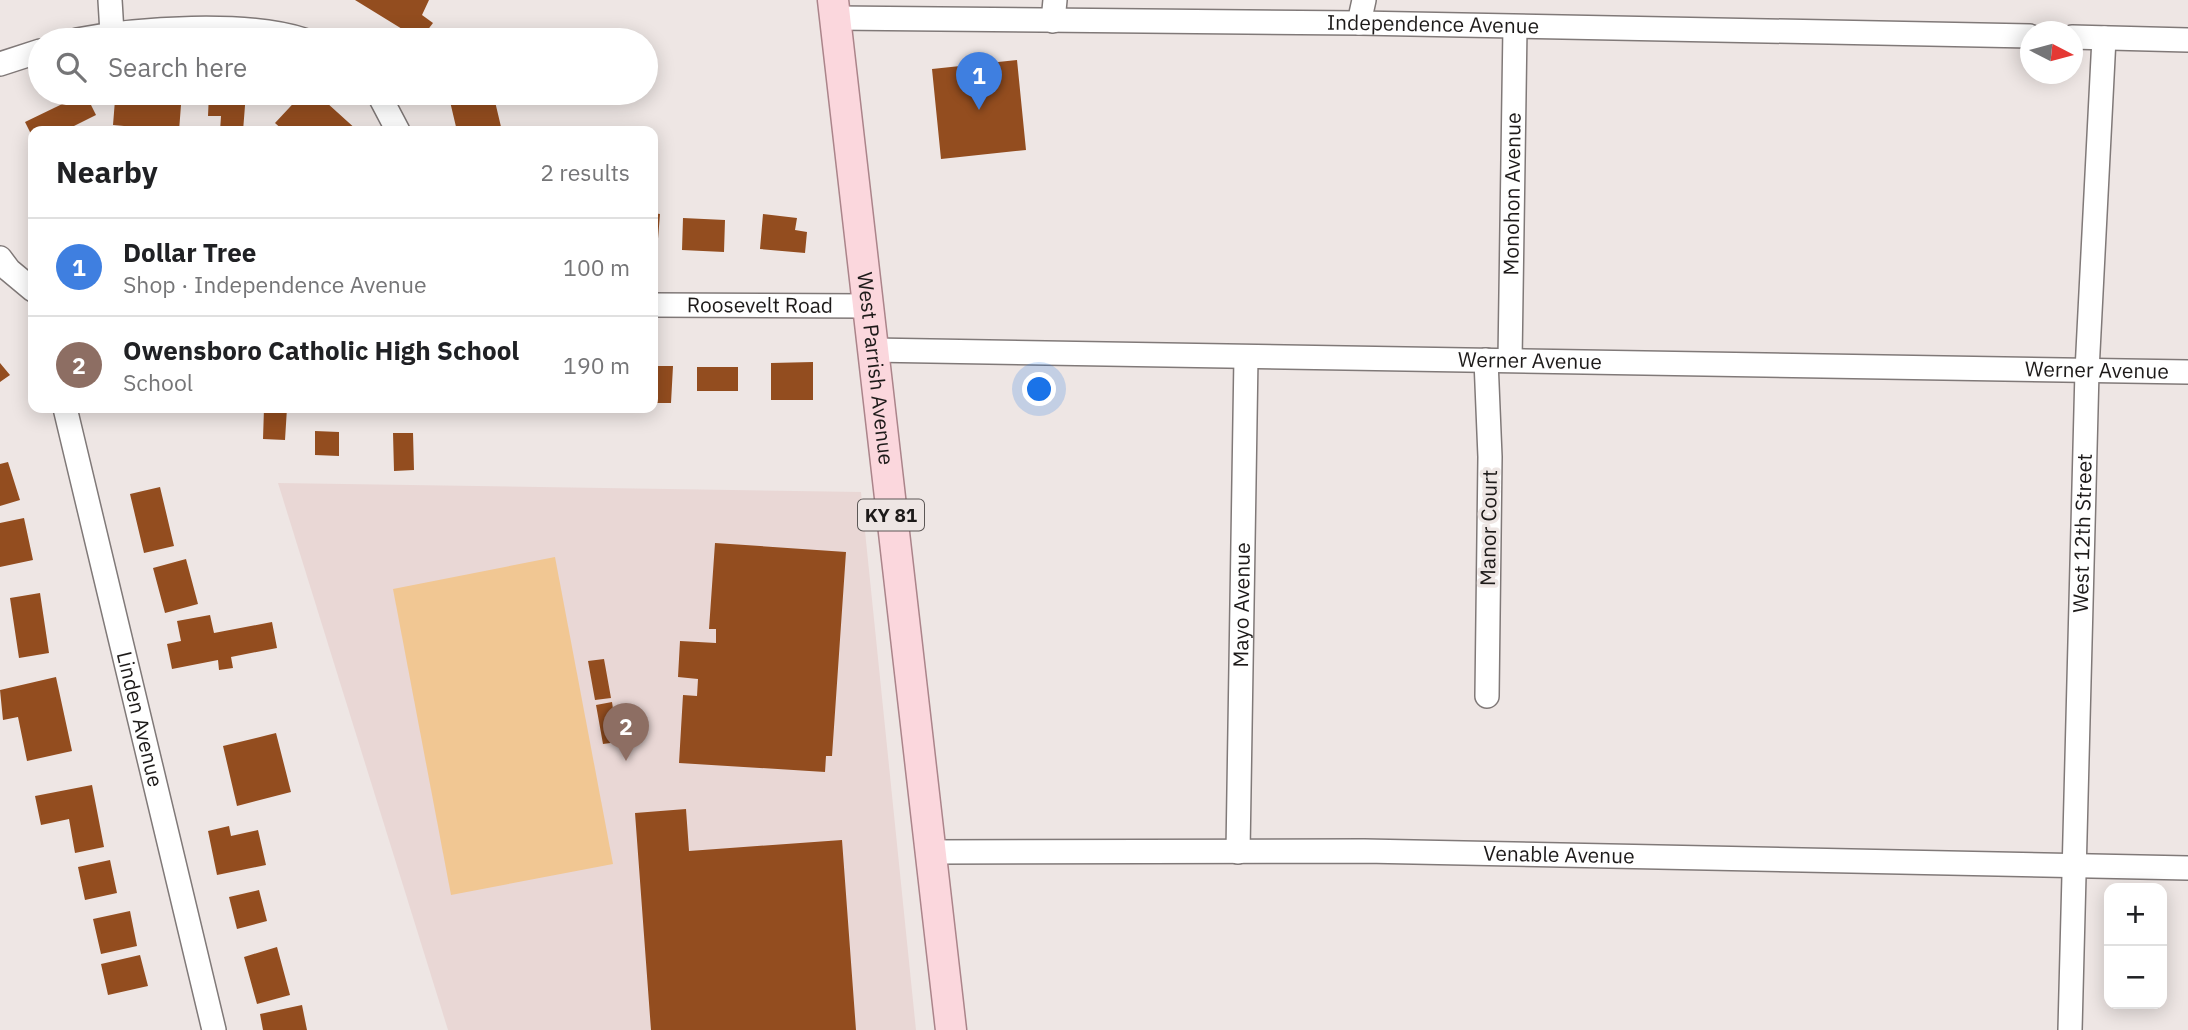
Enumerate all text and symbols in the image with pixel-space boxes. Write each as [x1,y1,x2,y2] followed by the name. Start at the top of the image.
[1327,8,1539,39] street label: Independence Avenue
[2020,21,2083,84] north arrow
[28,28,658,105] search box
[52,48,90,86] icon: search
[108,50,247,84] text: Search here
[956,52,1002,110] pin: 1
[1496,112,1527,276] street label: Monohon Avenue
[56,152,158,191] text: Nearby
[540,157,630,187] text: 2 results
[123,235,256,269] text: Dollar Tree
[72,252,86,282] text: 1
[563,252,630,282] text: 100 m
[123,269,427,299] text: Shop · Independence Avenue
[851,270,901,466] street label: West Parrish Avenue
[687,290,833,319] street label: Roosevelt Road
[123,333,519,367] text: Owensboro Catholic High School
[1458,345,1602,375] street label: Werner Avenue
[72,350,86,380] text: 2
[563,350,630,380] text: 190 m
[2025,354,2169,385] street label: Werner Avenue
[123,367,193,397] text: School
[1022,372,1056,406] your location
[2066,453,2098,613] street label: West 12th Street
[1473,469,1503,586] street label: Manor Court
[858,500,924,530] road number: KY 81
[1226,542,1256,668] street label: Mayo Avenue
[111,648,170,790] street label: Linden Avenue
[603,703,649,761] pin: 2
[1483,838,1635,870] street label: Venable Avenue
[2104,883,2167,1009] map controls
[2104,883,2167,946] button: +
[2104,946,2167,1009] button: −

